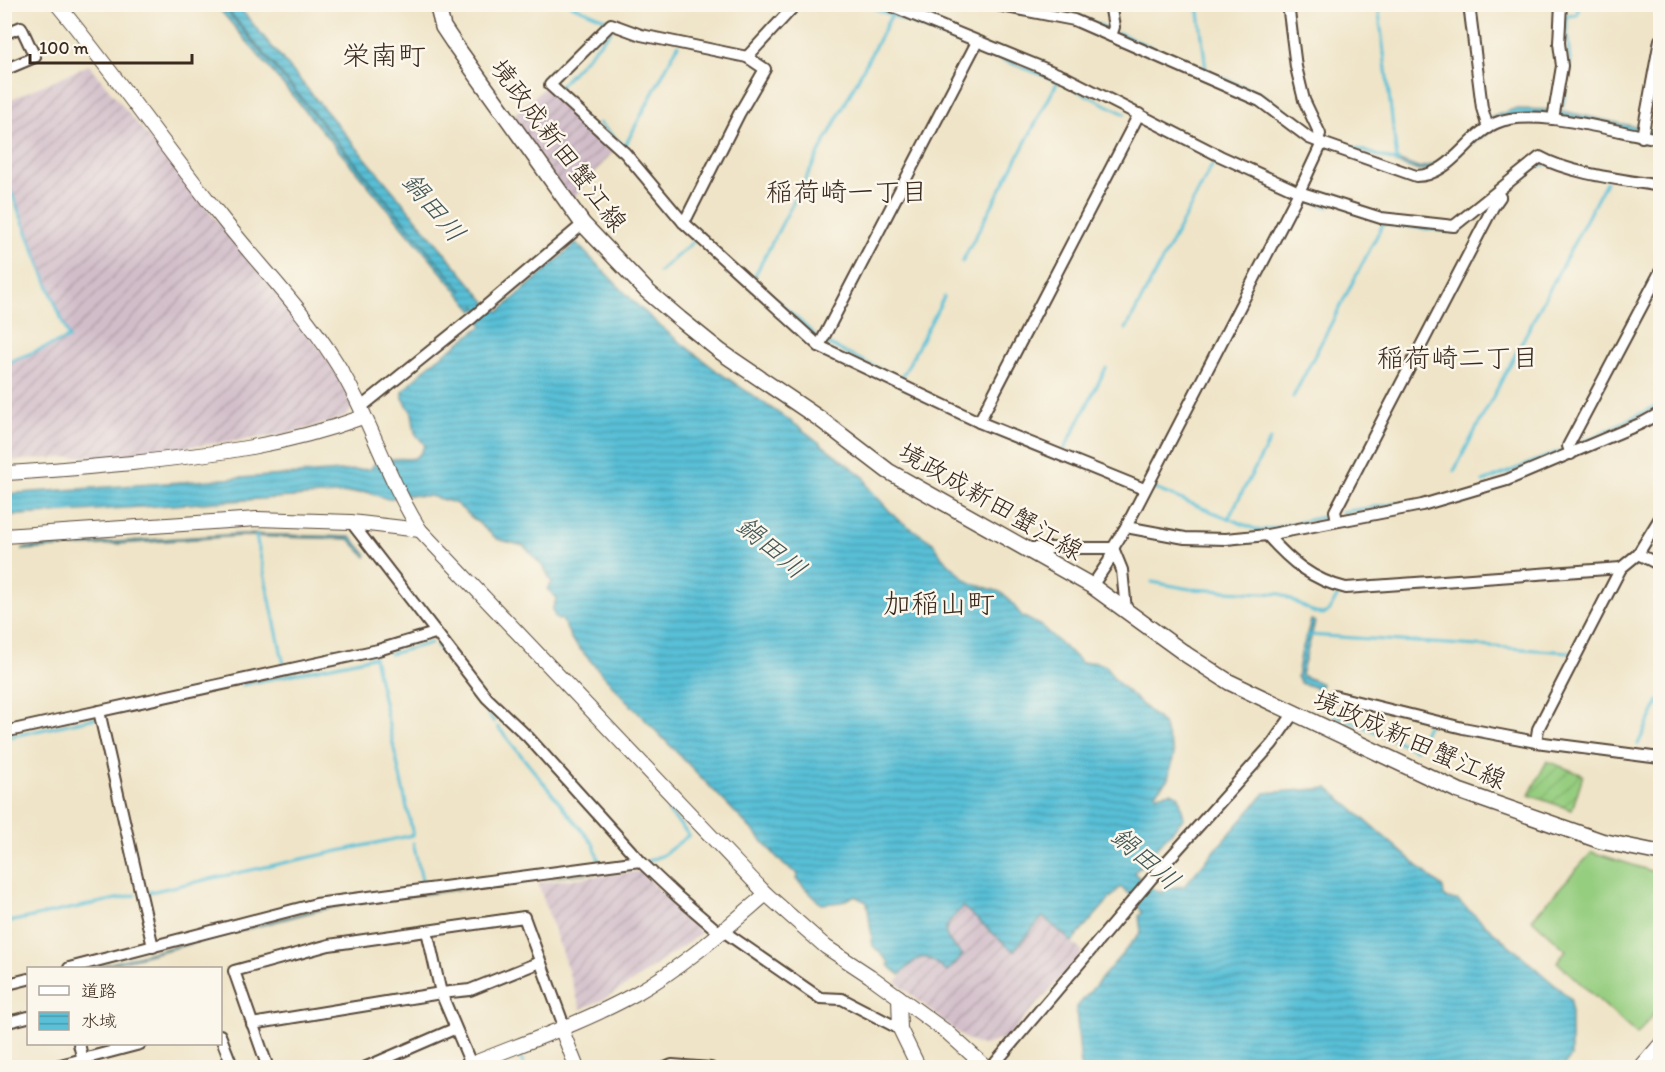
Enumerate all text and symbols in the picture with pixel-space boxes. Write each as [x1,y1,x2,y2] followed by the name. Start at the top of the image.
[30,27,192,65] scale bar
[39,37,89,59] text: 100 m
[342,38,426,72] district label: 栄南町
[484,52,634,238] street label: 境政成新田蟹江線
[395,165,473,249] water label: 鍋田川
[766,175,928,208] district label: 稲荷崎一丁目
[1377,341,1539,374] district label: 稲荷崎二丁目
[893,435,1089,567] street label: 境政成新田蟹江線
[730,508,814,586] water label: 鍋田川
[883,586,995,620] district label: 加稲山町
[1308,682,1512,796] street label: 境政成新田蟹江線
[1105,819,1187,897] water label: 鍋田川
[27,967,222,1045] legend
[81,980,117,1002] text: 道路
[81,1010,117,1032] text: 水域

